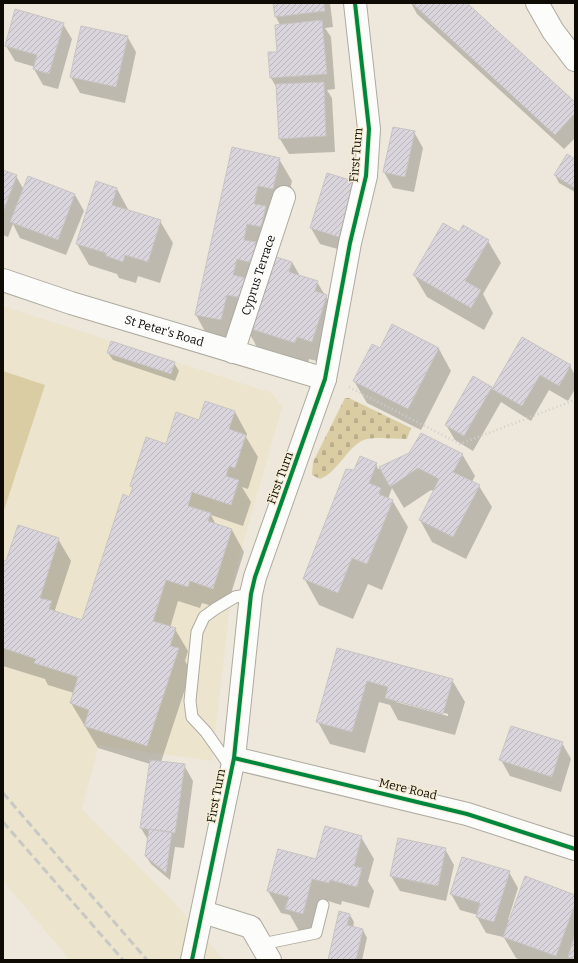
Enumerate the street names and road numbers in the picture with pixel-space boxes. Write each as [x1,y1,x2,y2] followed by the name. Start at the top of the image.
[347,127,365,183] street label: First Turn
[239,233,278,317] street label: Cyprus Terrace
[123,312,205,349] street label: St Peter's Road
[264,450,296,506] street label: First Turn
[204,767,228,824] street label: First Turn
[378,776,438,802] street label: Mere Road

